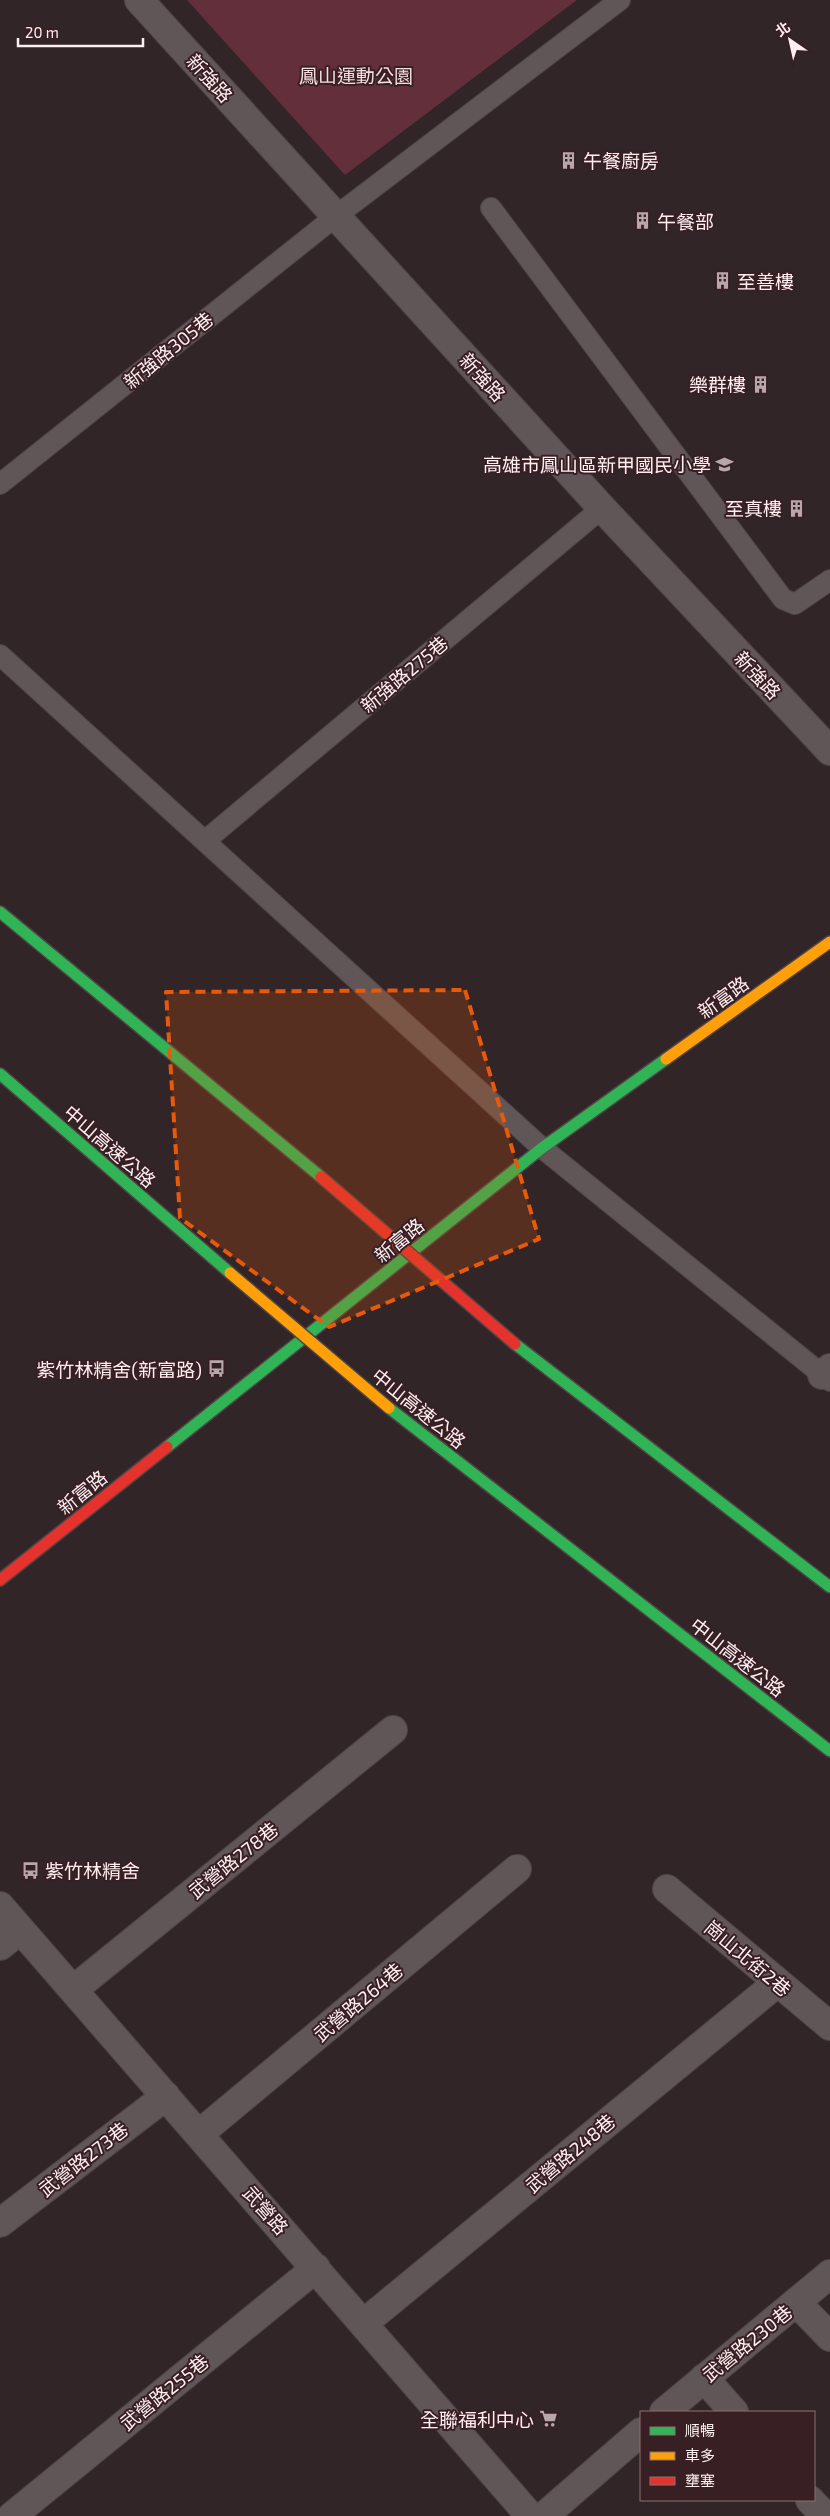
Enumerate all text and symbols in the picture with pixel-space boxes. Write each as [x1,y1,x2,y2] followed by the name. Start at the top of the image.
[18,15,142,47] scale bar
[765,15,815,65] north arrow
[772,18,793,40] text: 北
[25,23,59,41] text: 20 m
[182,49,238,107] street label: 新強路
[299,64,413,87] park label: 鳳山運動公園
[583,149,659,172] place label: 午餐廚房
[559,150,579,170] building icon: 午餐廚房
[657,210,714,233] place label: 午餐部
[633,211,653,231] building icon: 午餐部
[737,270,794,293] place label: 至善樓
[713,271,733,291] building icon: 至善樓
[119,307,217,393] street label: 新強路305巷
[455,348,511,406] street label: 新強路
[689,373,746,396] place label: 樂群樓
[750,374,770,394] building icon: 樂群樓
[483,453,711,476] place label: 高雄市鳳山區新甲國民小學
[715,454,735,474] school or university icon: 高雄市鳳山區新甲國民小學
[725,497,782,520] place label: 至真樓
[786,498,806,518] building icon: 至真樓
[356,631,452,717] street label: 新強路275巷
[730,646,786,704] street label: 新強路
[693,971,753,1023] street label: 新富路
[59,1100,161,1192] street label: 中山高速公路
[370,1213,428,1267] street label: 新富路
[36,1358,202,1381] place label: 紫竹林精舍(新富路)
[206,1359,226,1379] bus stop icon: 紫竹林精舍(新富路)
[367,1363,471,1453] street label: 中山高速公路
[53,1465,111,1519] street label: 新富路
[686,1613,790,1701] street label: 中山高速公路
[184,1817,282,1903] street label: 武營路278巷
[45,1859,140,1882] place label: 紫竹林精舍
[21,1860,41,1880] bus stop icon: 紫竹林精舍
[700,1915,796,2001] street label: 崗山北街2巷
[309,1958,407,2046] street label: 武營路264巷
[521,2109,619,2197] street label: 武營路248巷
[34,2117,132,2201] street label: 武營路273巷
[239,2181,293,2239] street label: 武營路
[698,2300,796,2386] street label: 武營路230巷
[115,2349,213,2435] street label: 武營路255巷
[420,2408,534,2431] place label: 全聯福利中心
[538,2409,558,2429] supermarket icon: 全聯福利中心
[640,2411,815,2501] legend
[685,2421,715,2439] text: 順暢
[685,2446,715,2464] text: 車多
[685,2471,715,2489] text: 壅塞

